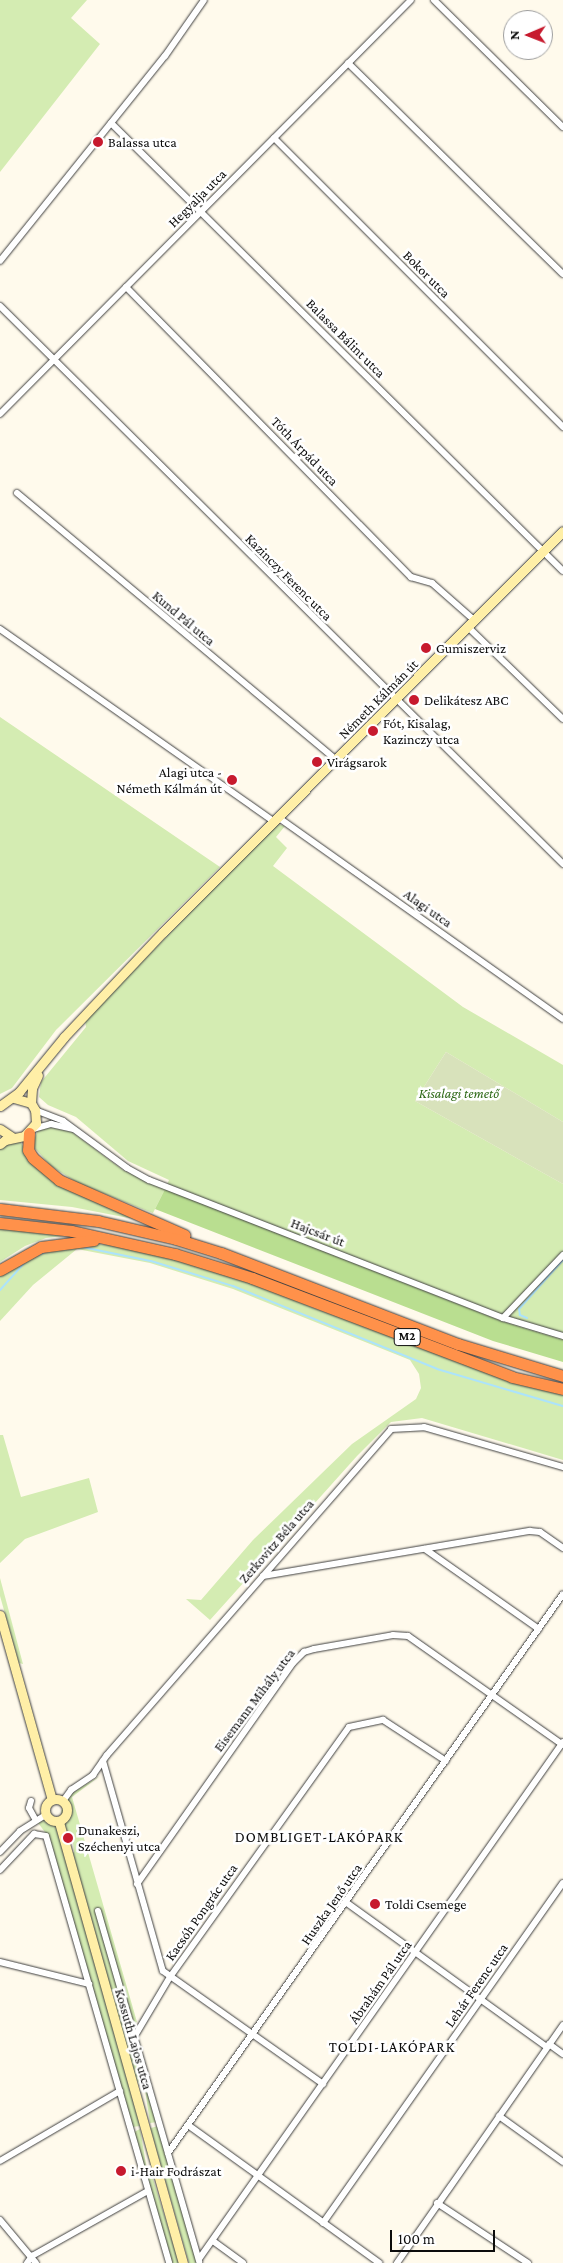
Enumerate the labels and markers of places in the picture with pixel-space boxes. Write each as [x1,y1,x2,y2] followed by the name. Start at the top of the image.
[108,134,177,150] place label: Balassa utca
[92,136,104,148] marker: Balassa utca
[436,640,506,656] place label: Gumiszerviz
[420,642,432,654] marker: Gumiszerviz
[424,692,509,708] place label: Delikátesz ABC
[408,694,420,706] marker: Delikátesz ABC
[383,715,460,748] place label: Fót, Kisalag, Kazinczy utca
[367,725,379,737] marker: Fót, Kisalag, Kazinczy utca
[327,754,387,770] place label: Virágsarok
[311,756,323,768] marker: Virágsarok
[117,764,222,796] place label: Alagi utca - Németh Kálmán út
[226,774,238,786] marker: Alagi utca - Németh Kálmán út
[78,1822,161,1854] place label: Dunakeszi, Széchenyi utca
[62,1832,74,1844] marker: Dunakeszi, Széchenyi utca
[385,1896,467,1912] place label: Toldi Csemege
[369,1898,381,1910] marker: Toldi Csemege
[131,2163,221,2179] place label: i-Hair Fodrászat
[115,2165,127,2177] marker: i-Hair Fodrászat

